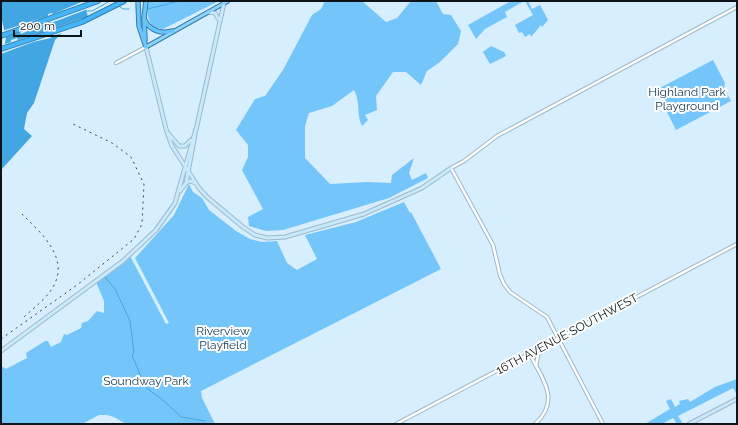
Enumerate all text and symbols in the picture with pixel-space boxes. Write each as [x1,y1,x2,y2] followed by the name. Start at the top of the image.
[14,12,81,38] scale bar
[20,19,55,33] text: 200 m
[648,85,726,113] park label: Highland Park Playground
[494,290,641,377] street label: 16TH AVENUE SOUTHWEST
[196,324,250,352] park label: Riverview Playfield
[103,374,189,388] park label: Soundway Park

